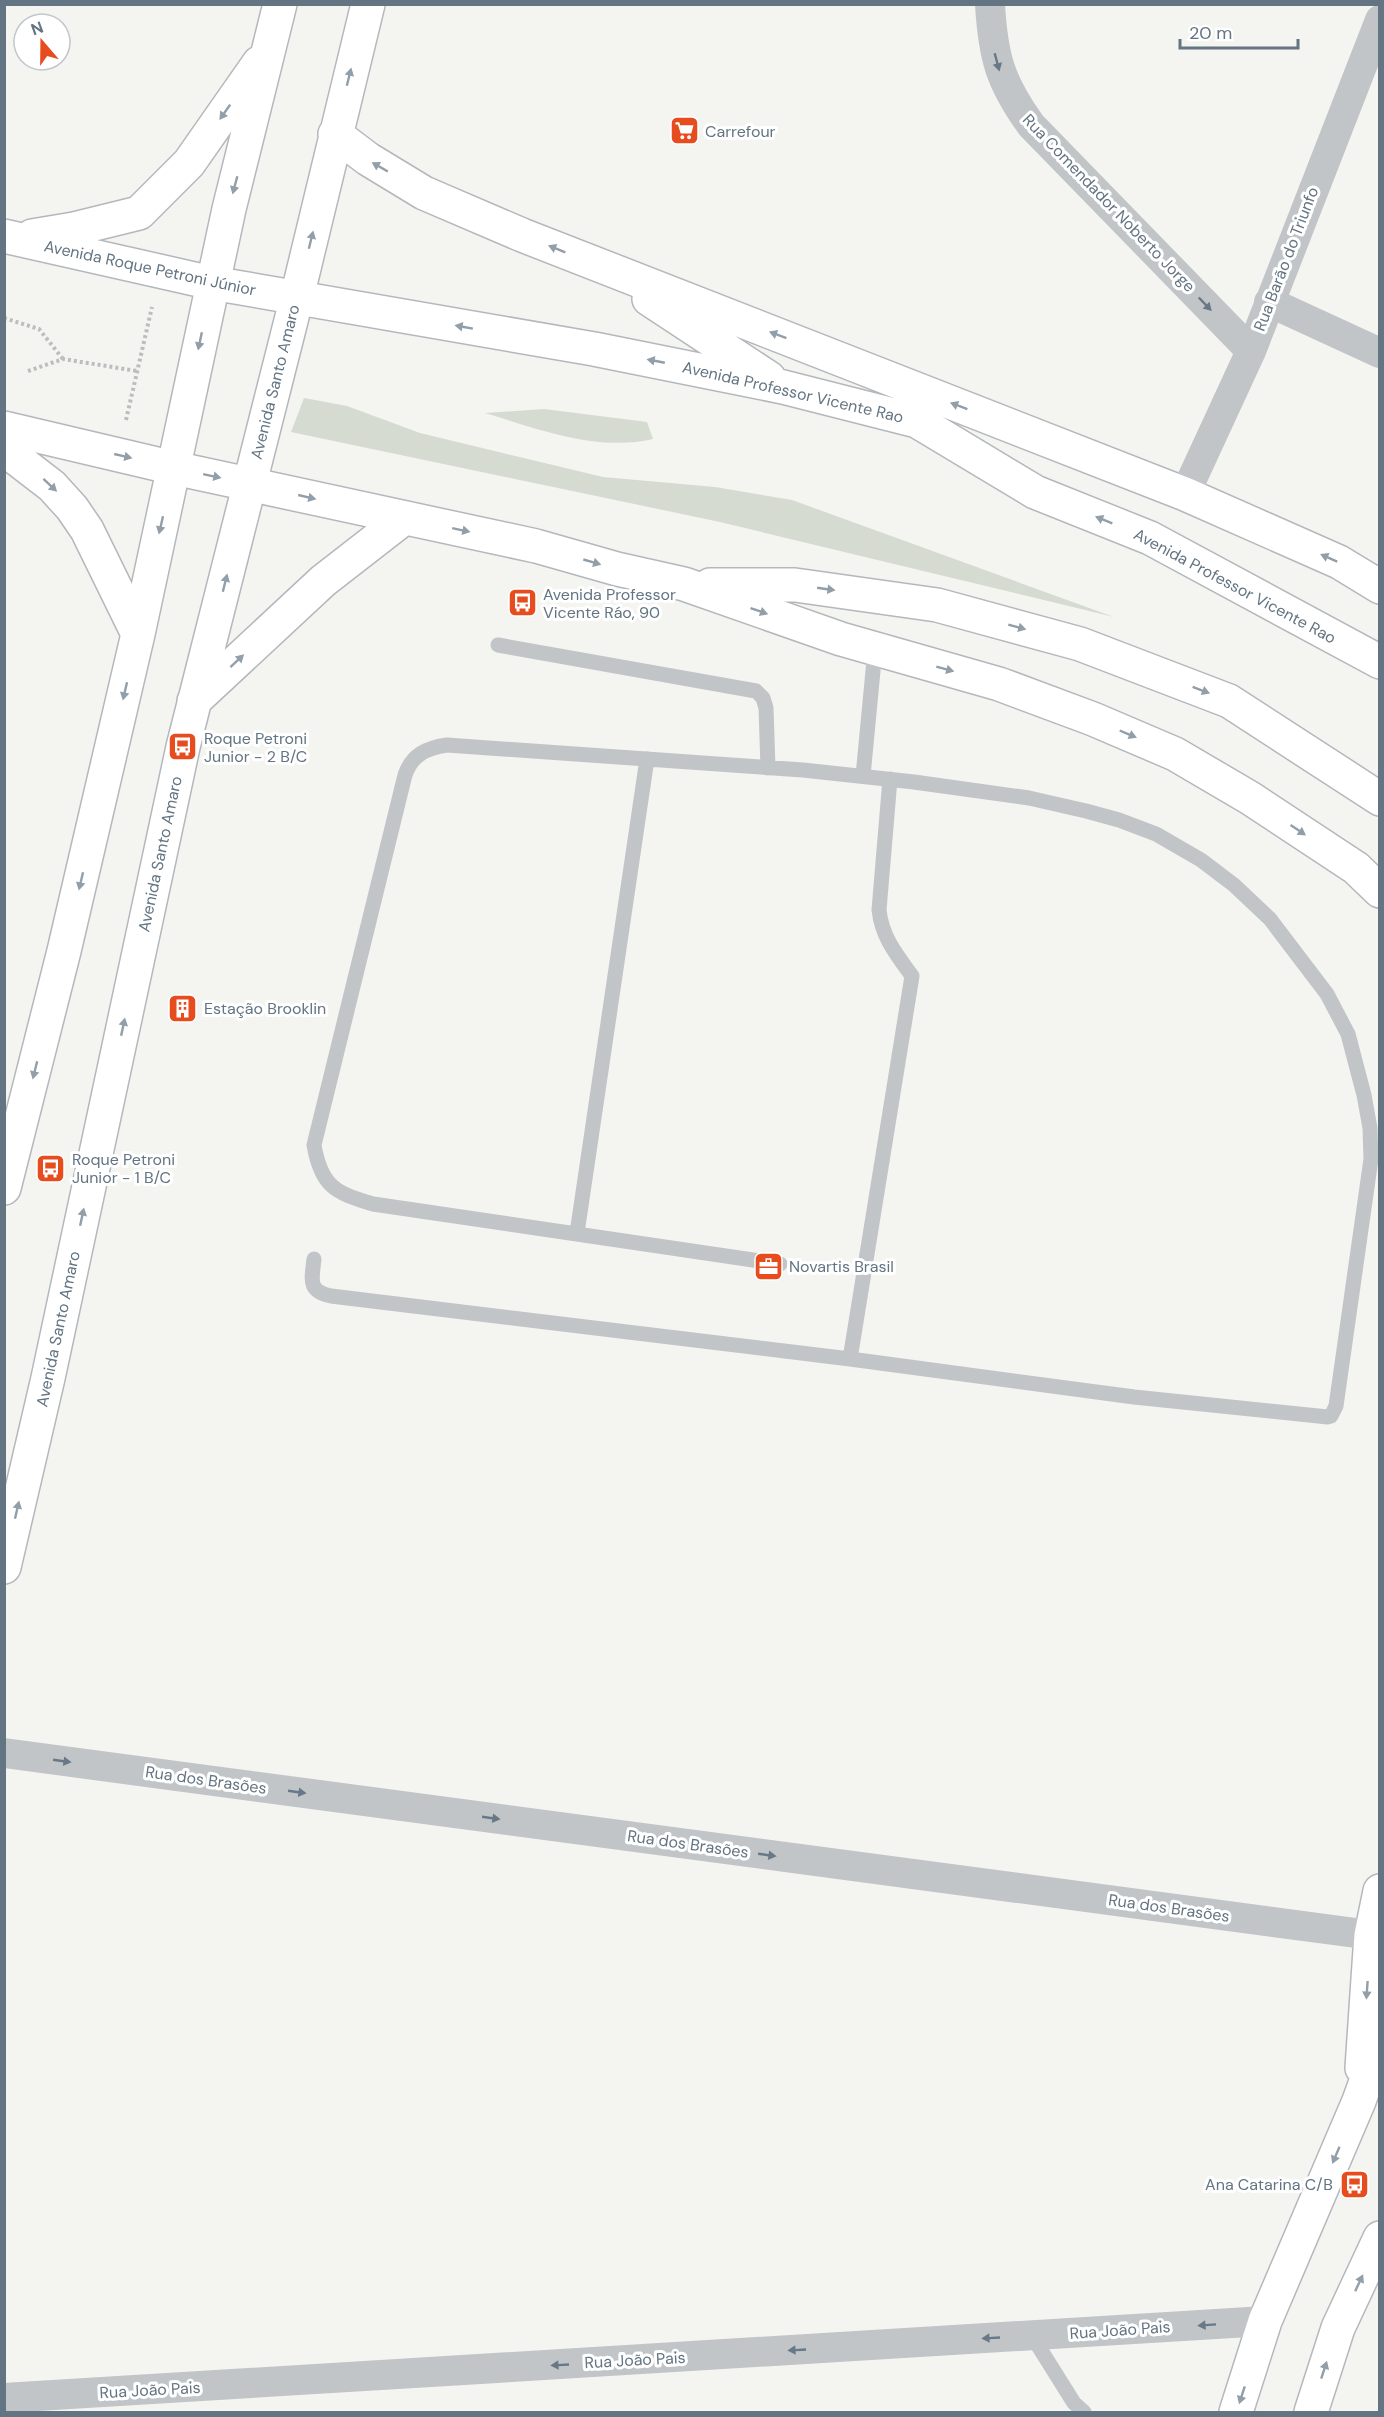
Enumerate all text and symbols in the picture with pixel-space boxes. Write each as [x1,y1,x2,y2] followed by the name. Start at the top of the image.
[12,12,72,72] north arrow
[1180,12,1298,50] scale bar
[28,17,46,40] text: N
[1189,21,1232,45] text: 20 m
[993,53,1003,71] one-way arrow
[345,68,355,86] one-way arrow
[219,104,231,120] one-way arrow
[1018,109,1200,297] street label: Rua Comendador Noberto Jorge
[668,115,700,147] supermarket icon: Carrefour
[705,121,776,142] place label: Carrefour
[372,161,388,172] one-way arrow
[229,176,239,194] one-way arrow
[1249,184,1323,334] street label: Rua Barão do Triunfo
[306,231,316,249] one-way arrow
[42,235,258,301] street label: Avenida Roque Petroni Júnior
[547,244,565,254] one-way arrow
[1198,296,1212,311] one-way arrow
[246,303,304,461] street label: Avenida Santo Amaro
[454,322,473,331] one-way arrow
[768,330,786,340] one-way arrow
[195,331,204,350] one-way arrow
[646,356,665,366] one-way arrow
[680,356,906,428] street label: Avenida Professor Vicente Rao
[950,401,968,411] one-way arrow
[113,452,132,462] one-way arrow
[202,472,221,481] one-way arrow
[43,478,57,492] one-way arrow
[297,492,316,502] one-way arrow
[1095,515,1113,524] one-way arrow
[156,516,165,535] one-way arrow
[1130,524,1340,648] street label: Avenida Professor Vicente Rao
[452,526,471,535] one-way arrow
[1320,553,1337,562] one-way arrow
[583,558,601,567] one-way arrow
[220,574,230,592] one-way arrow
[543,584,676,623] place label: Avenida Professor Vicente Ráo, 90
[817,585,836,594] one-way arrow
[506,587,538,619] bus stop icon: Avenida Professor Vicente Ráo, 90
[750,606,768,616] one-way arrow
[1008,623,1026,632] one-way arrow
[229,655,244,668] one-way arrow
[936,665,954,674] one-way arrow
[119,682,129,700] one-way arrow
[1193,685,1211,695] one-way arrow
[204,728,307,767] place label: Roque Petroni Junior - 2 B/C
[1120,729,1138,739] one-way arrow
[167,731,199,763] bus stop icon: Roque Petroni Junior - 2 B/C
[133,774,187,934] street label: Avenida Santo Amaro
[1290,824,1306,835] one-way arrow
[75,872,85,890] one-way arrow
[167,992,199,1024] building icon: Estação Brooklin
[204,998,326,1019] place label: Estação Brooklin
[118,1017,128,1036] one-way arrow
[29,1061,39,1079] one-way arrow
[72,1149,175,1188] place label: Roque Petroni Junior - 1 B/C
[35,1152,67,1184] bus stop icon: Roque Petroni Junior - 1 B/C
[78,1208,87,1227] one-way arrow
[31,1249,85,1409] street label: Avenida Santo Amaro
[752,1250,784,1282] office icon: Novartis Brasil
[789,1256,894,1277] place label: Novartis Brasil
[13,1501,23,1520] one-way arrow
[53,1756,72,1765] one-way arrow
[144,1761,268,1799] street label: Rua dos Brasões
[288,1787,307,1797] one-way arrow
[481,1813,500,1822] one-way arrow
[626,1825,750,1863] street label: Rua dos Brasões
[758,1850,777,1859] one-way arrow
[1107,1889,1231,1927] street label: Rua dos Brasões
[1362,1981,1372,2000] one-way arrow
[1331,2146,1341,2164] one-way arrow
[1338,2168,1370,2200] bus stop icon: Ana Catarina C/B
[1205,2174,1333,2195] place label: Ana Catarina C/B
[1354,2275,1363,2292] one-way arrow
[1069,2316,1171,2344] street label: Rua João Pais
[1198,2320,1217,2330] one-way arrow
[982,2334,1001,2343] one-way arrow
[787,2346,806,2355] one-way arrow
[584,2347,686,2373] street label: Rua João Pais
[551,2360,570,2369] one-way arrow
[1320,2361,1330,2379] one-way arrow
[99,2377,201,2403] street label: Rua João Pais
[1236,2386,1246,2404] one-way arrow

